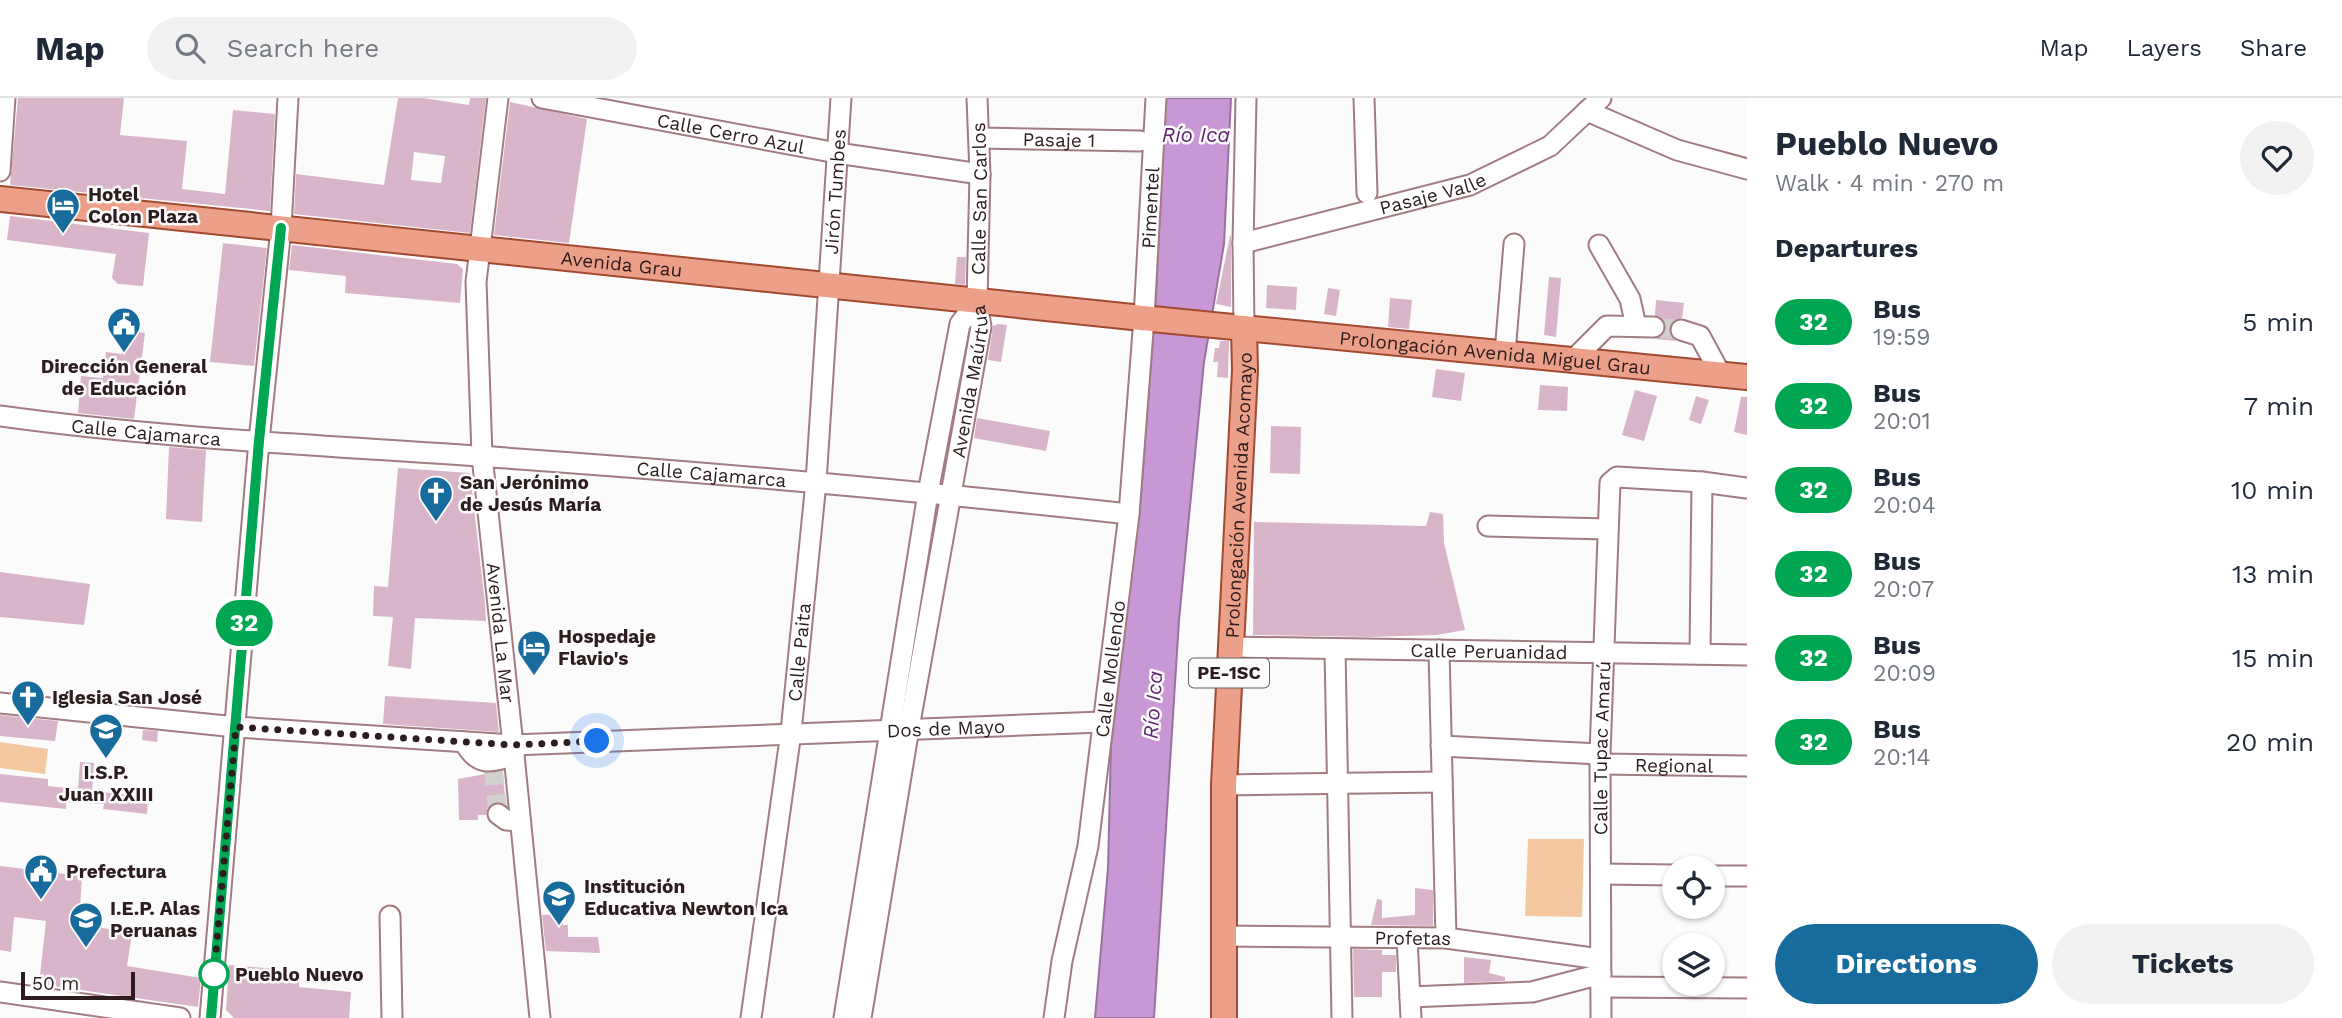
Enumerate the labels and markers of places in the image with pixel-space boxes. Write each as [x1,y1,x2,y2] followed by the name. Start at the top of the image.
[88,183,198,228] place label: Hotel Colon Plaza
[44,186,82,235] hotel icon: Hotel Colon Plaza
[105,305,143,354] public building icon: Dirección General de Educación
[41,355,208,400] place label: Dirección General de Educación
[460,471,601,516] place label: San Jerónimo de Jesús María
[417,474,455,523] church icon: San Jerónimo de Jesús María
[558,625,656,670] place label: Hospedaje Flavio's
[515,628,553,677] hotel icon: Hospedaje Flavio's
[9,678,47,727] church icon: Iglesia San José
[52,686,202,709] place label: Iglesia San José
[87,711,125,760] school or university icon: I.S.P. Juan XXIII
[59,761,153,806] place label: I.S.P. Juan XXIII
[22,852,60,901] public building icon: Prefectura
[66,860,166,883] place label: Prefectura
[584,875,788,920] place label: Institución Educativa Newton Ica
[540,878,578,927] school or university icon: Institución Educativa Newton Ica
[110,897,200,942] place label: I.E.P. Alas Peruanas
[67,900,105,949] school or university icon: I.E.P. Alas Peruanas
[199,959,229,989] marker: Pueblo Nuevo
[235,963,364,986] place label: Pueblo Nuevo

